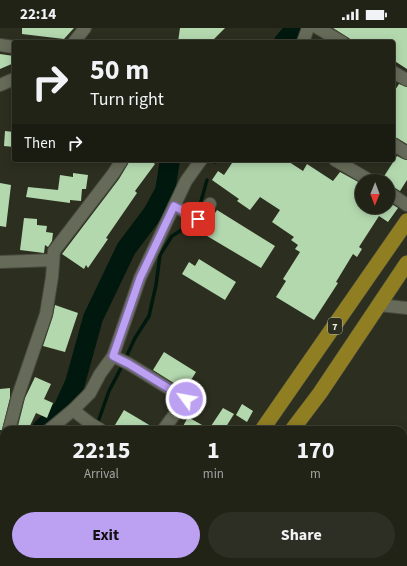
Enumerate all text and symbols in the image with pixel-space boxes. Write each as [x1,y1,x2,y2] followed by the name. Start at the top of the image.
[20,4,56,25] text: 22:14
[90,50,149,90] text: 50 m
[24,56,76,108] icon: right
[90,87,164,112] text: Turn right
[64,132,86,154] icon: right
[24,133,56,154] text: Then
[355,174,395,214] north arrow
[355,174,395,214] map controls
[181,202,215,236] pin
[187,208,209,230] icon: arrive
[328,318,342,334] road number: 7
[165,378,207,420] position arrow
[72,433,130,468] text: 22:15
[207,433,220,468] text: 1
[296,433,334,468] text: 170
[84,465,119,483] text: Arrival
[203,465,224,483] text: min
[310,465,321,483] text: m
[12,512,200,558] button: Exit
[208,512,395,558] button: Share

